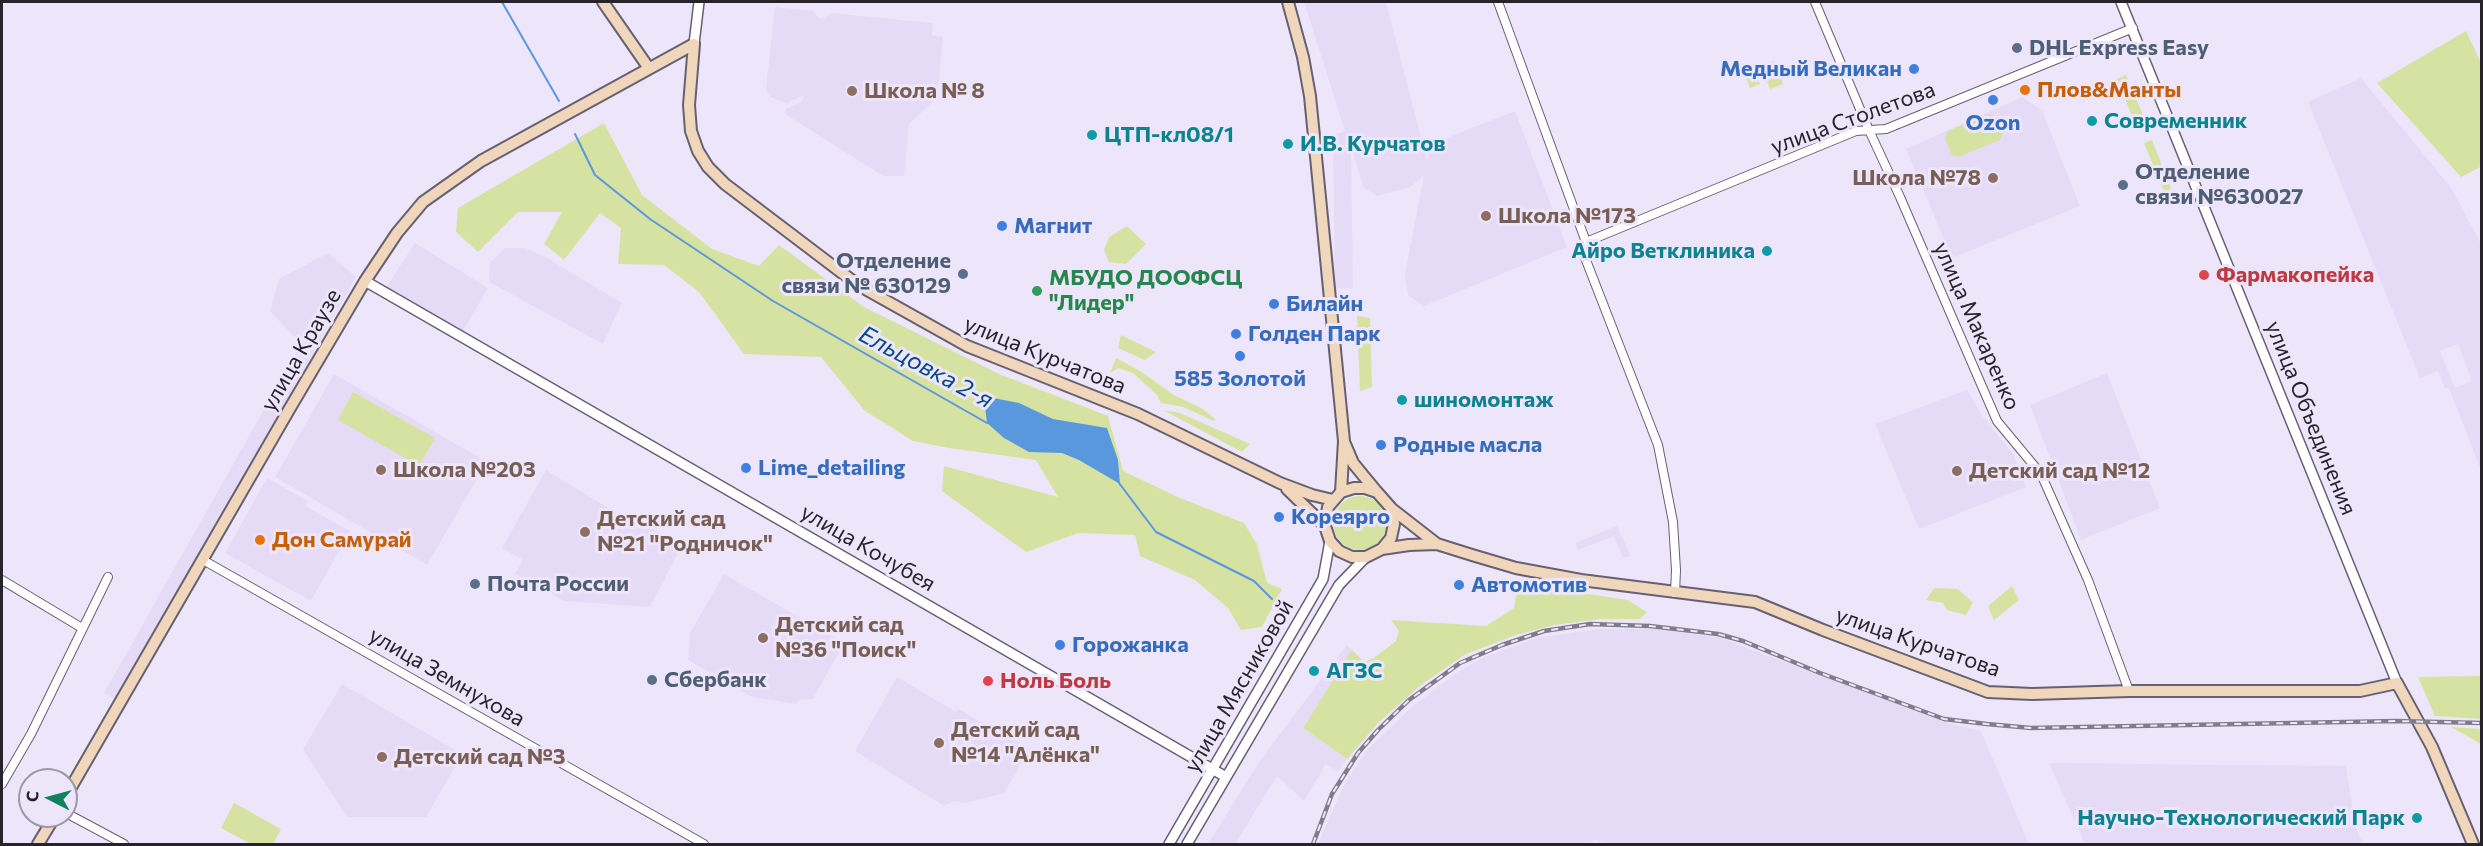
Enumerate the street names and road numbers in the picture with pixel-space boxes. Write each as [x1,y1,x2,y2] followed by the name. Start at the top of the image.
[1767,76,1939,160] street label: улица Столетова
[1928,238,2026,414] street label: улица Макаренко
[255,284,347,416] street label: улица Краузе
[960,311,1130,399] street label: улица Курчатова
[2260,317,2362,519] street label: улица Объединения
[796,499,940,597] street label: улица Кочубея
[1179,595,1299,777] street label: улица Мясниковой
[1832,601,2004,683] street label: улица Курчатова
[364,622,530,732] street label: улица Земнухова

